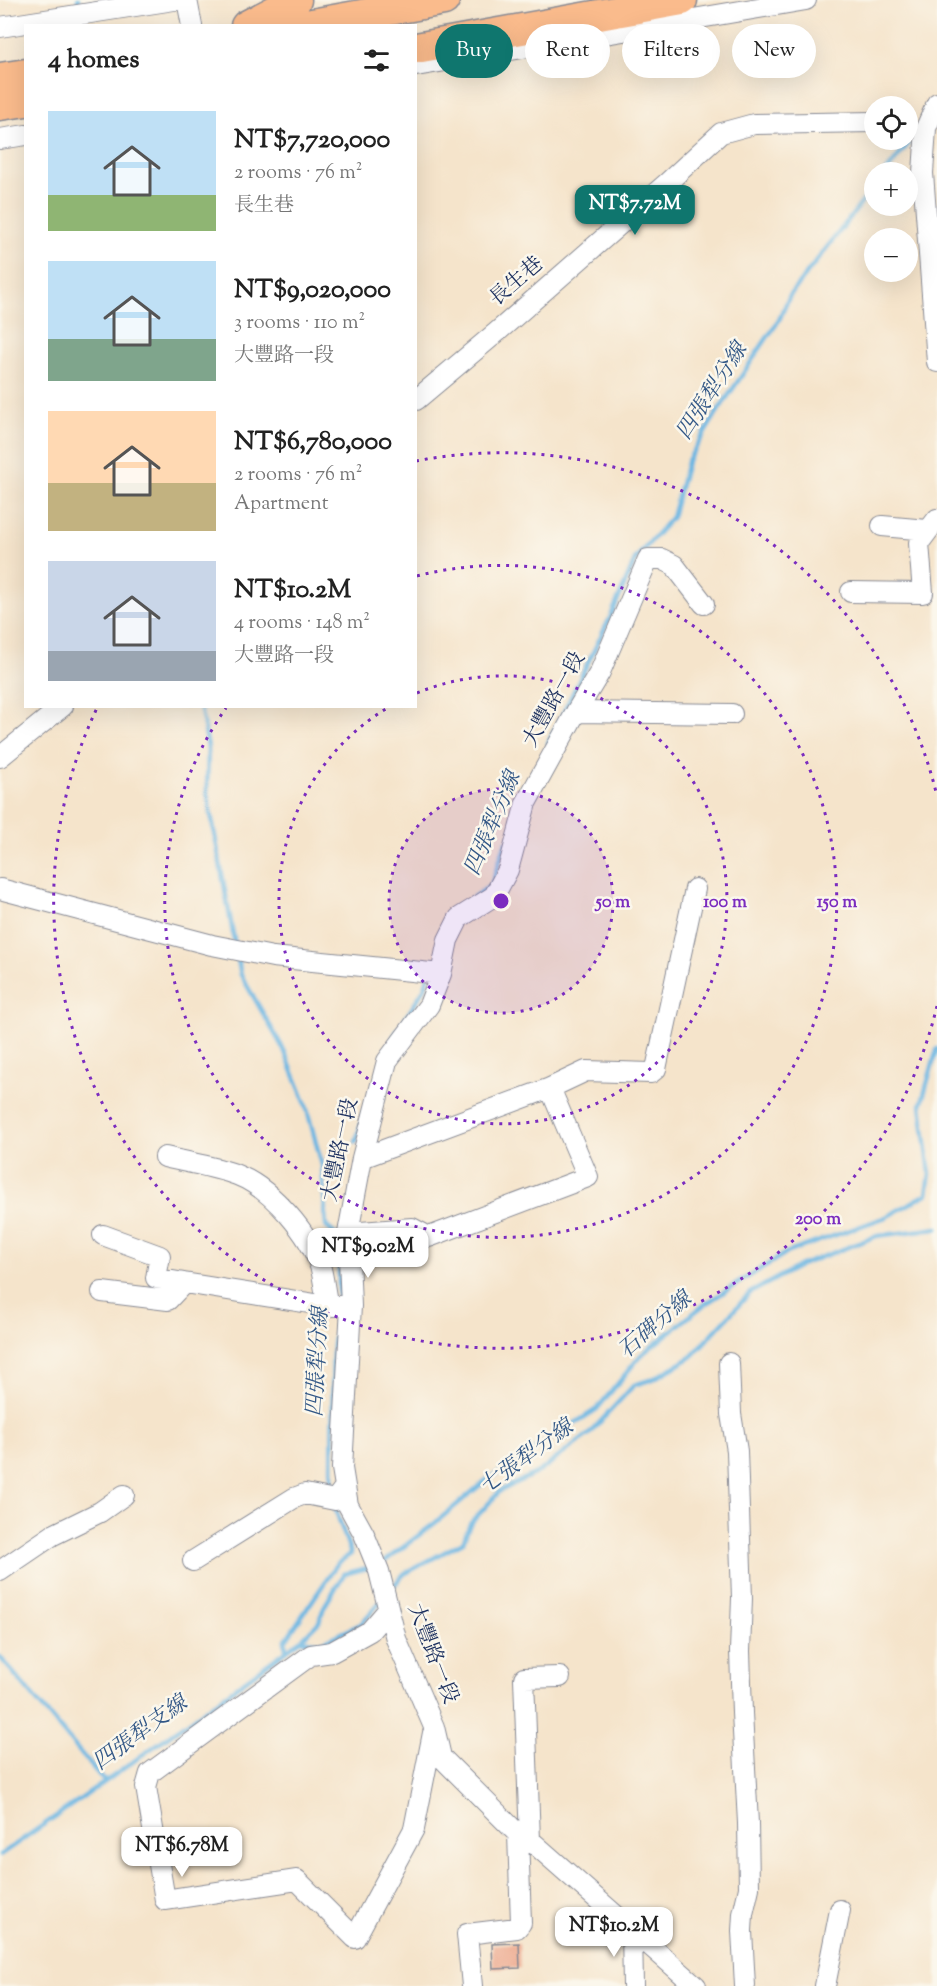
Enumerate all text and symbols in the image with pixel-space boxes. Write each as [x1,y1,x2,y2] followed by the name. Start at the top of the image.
[435,24,513,78] chip: Buy
[525,24,610,78] chip: Rent
[622,24,720,78] chip: Filters
[732,24,816,78] chip: New
[48,42,139,79] text: 4 homes
[360,44,393,77] icon: filters
[864,96,918,282] map controls
[864,96,918,150] button: locate
[234,122,390,159] text: NT$7,720,000
[96,135,168,207] icon: home
[234,159,362,188] text: 2 rooms · 76 m²
[864,162,918,216] button: +
[573,185,697,236] pin: NT$7.72M
[589,190,681,219] text: NT$7.72M
[234,192,294,221] text: 長生巷
[864,228,918,282] button: −
[483,250,551,314] street label: 長生巷
[234,272,391,309] text: NT$9,020,000
[96,285,168,357] icon: home
[234,309,365,338] text: 3 rooms · 110 m²
[670,335,757,447] water label: 四張犁分線
[234,342,334,371] text: 大豐路一段
[234,424,392,461] text: NT$6,780,000
[96,435,168,507] icon: home
[234,461,362,490] text: 2 rooms · 76 m²
[234,490,329,519] text: Apartment
[234,572,351,609] text: NT$10.2M
[96,585,168,657] icon: home
[234,609,370,638] text: 4 rooms · 148 m²
[234,642,334,671] text: 大豐路一段
[516,647,594,753] street label: 大豐路一段
[458,765,531,881] water label: 四張犁分線
[594,890,630,916] text: 50 m
[703,890,747,916] text: 100 m
[817,890,857,916] text: 150 m
[491,891,511,911] centre of rings
[315,1096,367,1204] street label: 大豐路一段
[795,1207,841,1233] text: 200 m
[306,1228,430,1279] pin: NT$9.02M
[321,1233,415,1262] text: NT$9.02M
[612,1284,701,1367] water label: 石碑分線
[300,1304,338,1418] water label: 四張犁分線
[473,1412,583,1503] water label: 七張犁分線
[399,1600,465,1708] street label: 大豐路一段
[87,1688,197,1779] water label: 四張犁支線
[120,1827,244,1878] pin: NT$6.78M
[135,1832,229,1861] text: NT$6.78M
[552,1907,676,1958] pin: NT$10.2M
[569,1912,659,1941] text: NT$10.2M

